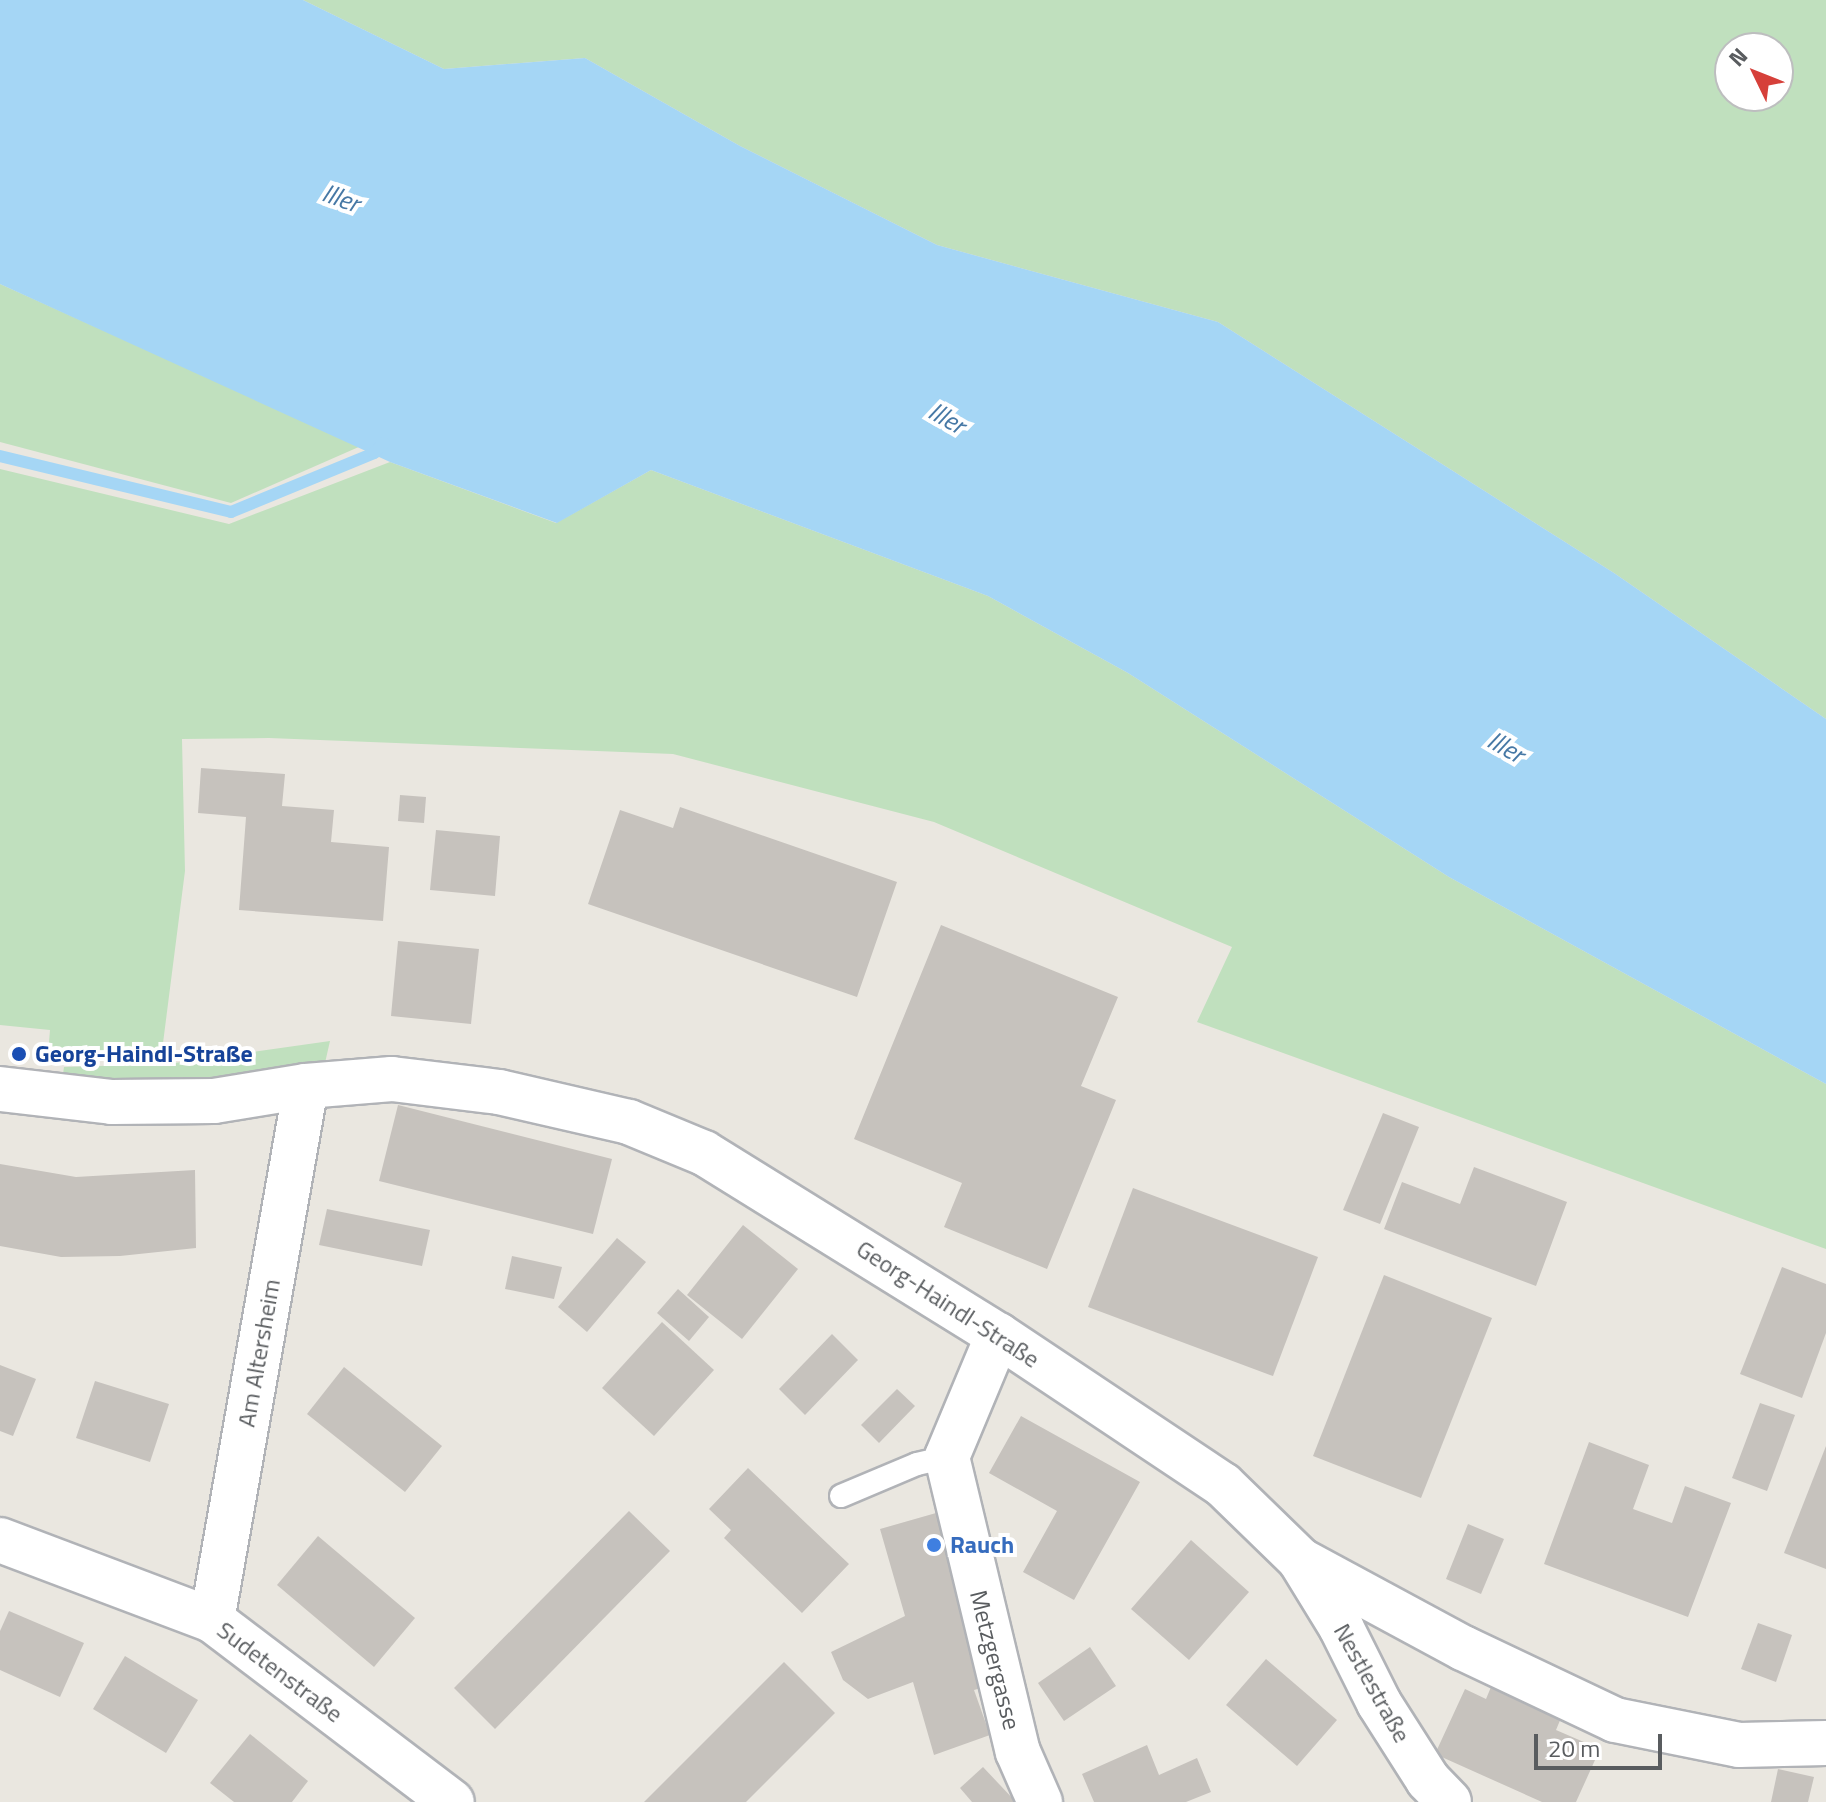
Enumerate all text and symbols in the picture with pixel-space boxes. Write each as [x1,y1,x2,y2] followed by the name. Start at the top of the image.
[1714,32,1794,112] north arrow
[1720,40,1756,74] text: N
[318,177,364,219] water label: Iller
[923,395,971,441] water label: Iller
[1482,724,1530,770] water label: Iller
[35,1040,253,1068] place label: Georg-Haindl-Straße
[10,1045,28,1063] marker: Georg-Haindl-Straße
[851,1234,1045,1374] street label: Georg-Haindl-Straße
[232,1277,286,1429] street label: Am Altersheim
[950,1531,1014,1559] place label: Rauch
[925,1536,943,1554] marker: Rauch
[964,1587,1026,1733] street label: Metzgergasse
[212,1615,348,1729] street label: Sudetenstraße
[1328,1619,1416,1747] street label: Nestlestraße
[1538,1718,1666,1768] scale bar
[1548,1730,1600,1766] text: 20 m

